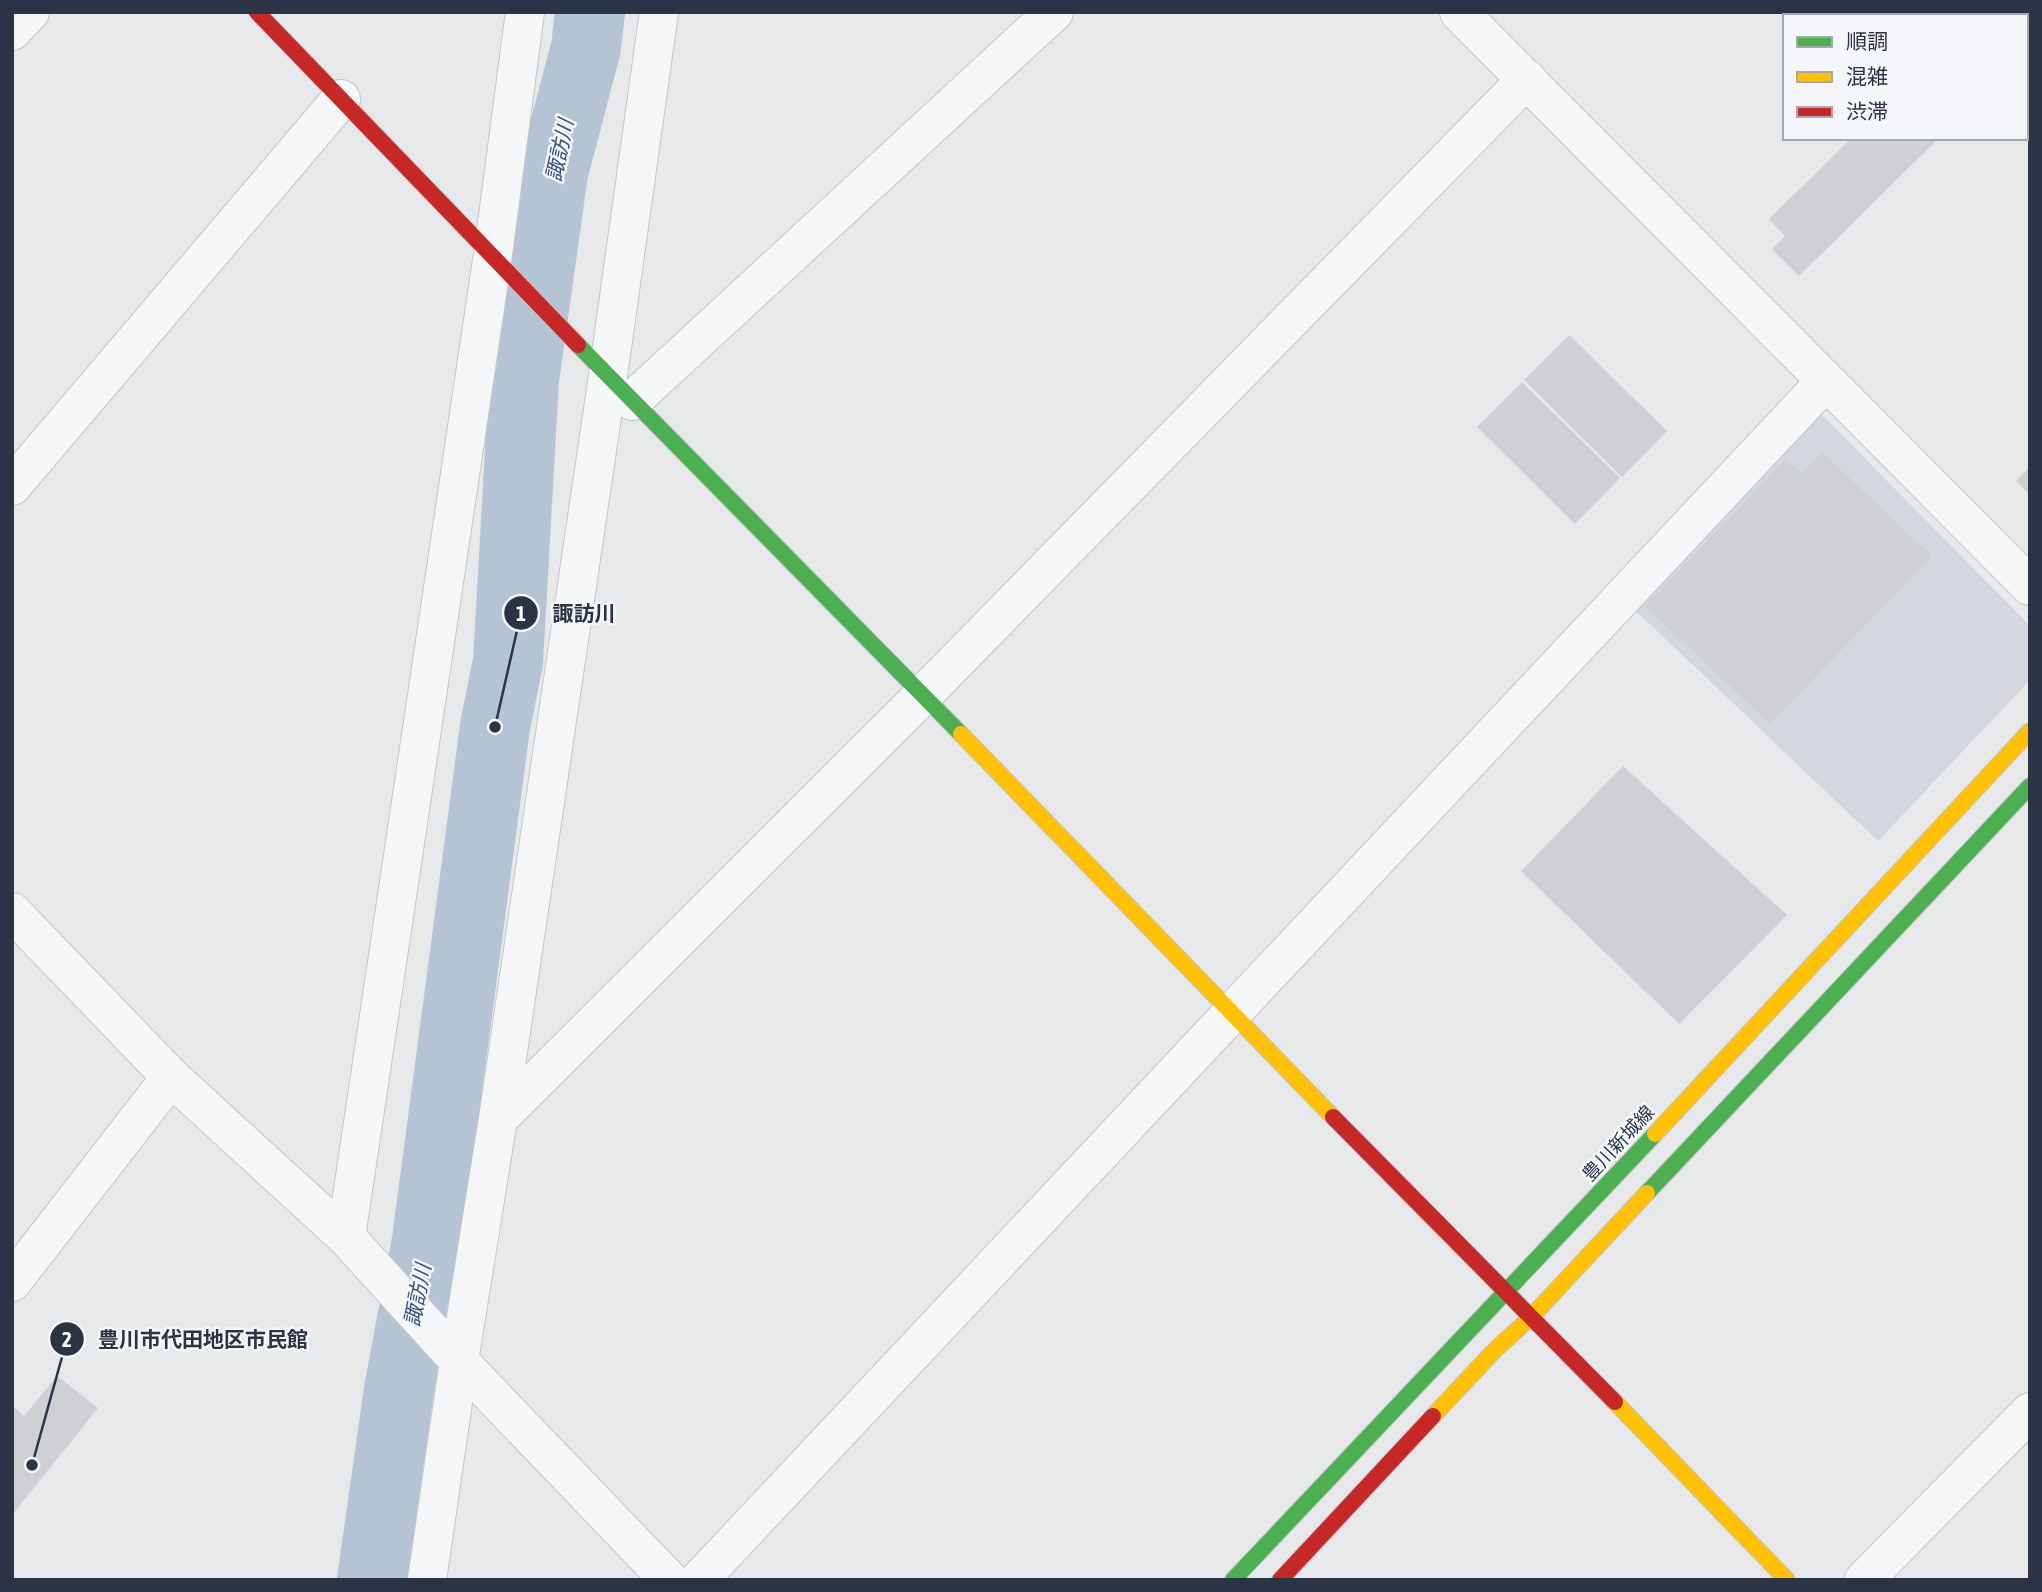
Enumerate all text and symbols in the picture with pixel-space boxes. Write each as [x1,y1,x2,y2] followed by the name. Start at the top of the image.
[1783,14,2028,140] legend
[1846,29,1888,53] text: 順調
[1846,64,1888,88] text: 混雑
[1846,99,1888,123] text: 渋滞
[541,115,578,183] water label: 諏訪川
[503,592,629,634] callout: 諏訪川
[516,601,526,625] text: 1
[553,601,616,625] text: 諏訪川
[1578,1101,1658,1185] street label: 豊川新城線
[399,1260,435,1328] water label: 諏訪川
[49,1318,322,1360] callout: 豊川市代田地区市民館
[62,1327,72,1351] text: 2
[98,1327,308,1351] text: 豊川市代田地区市民館

